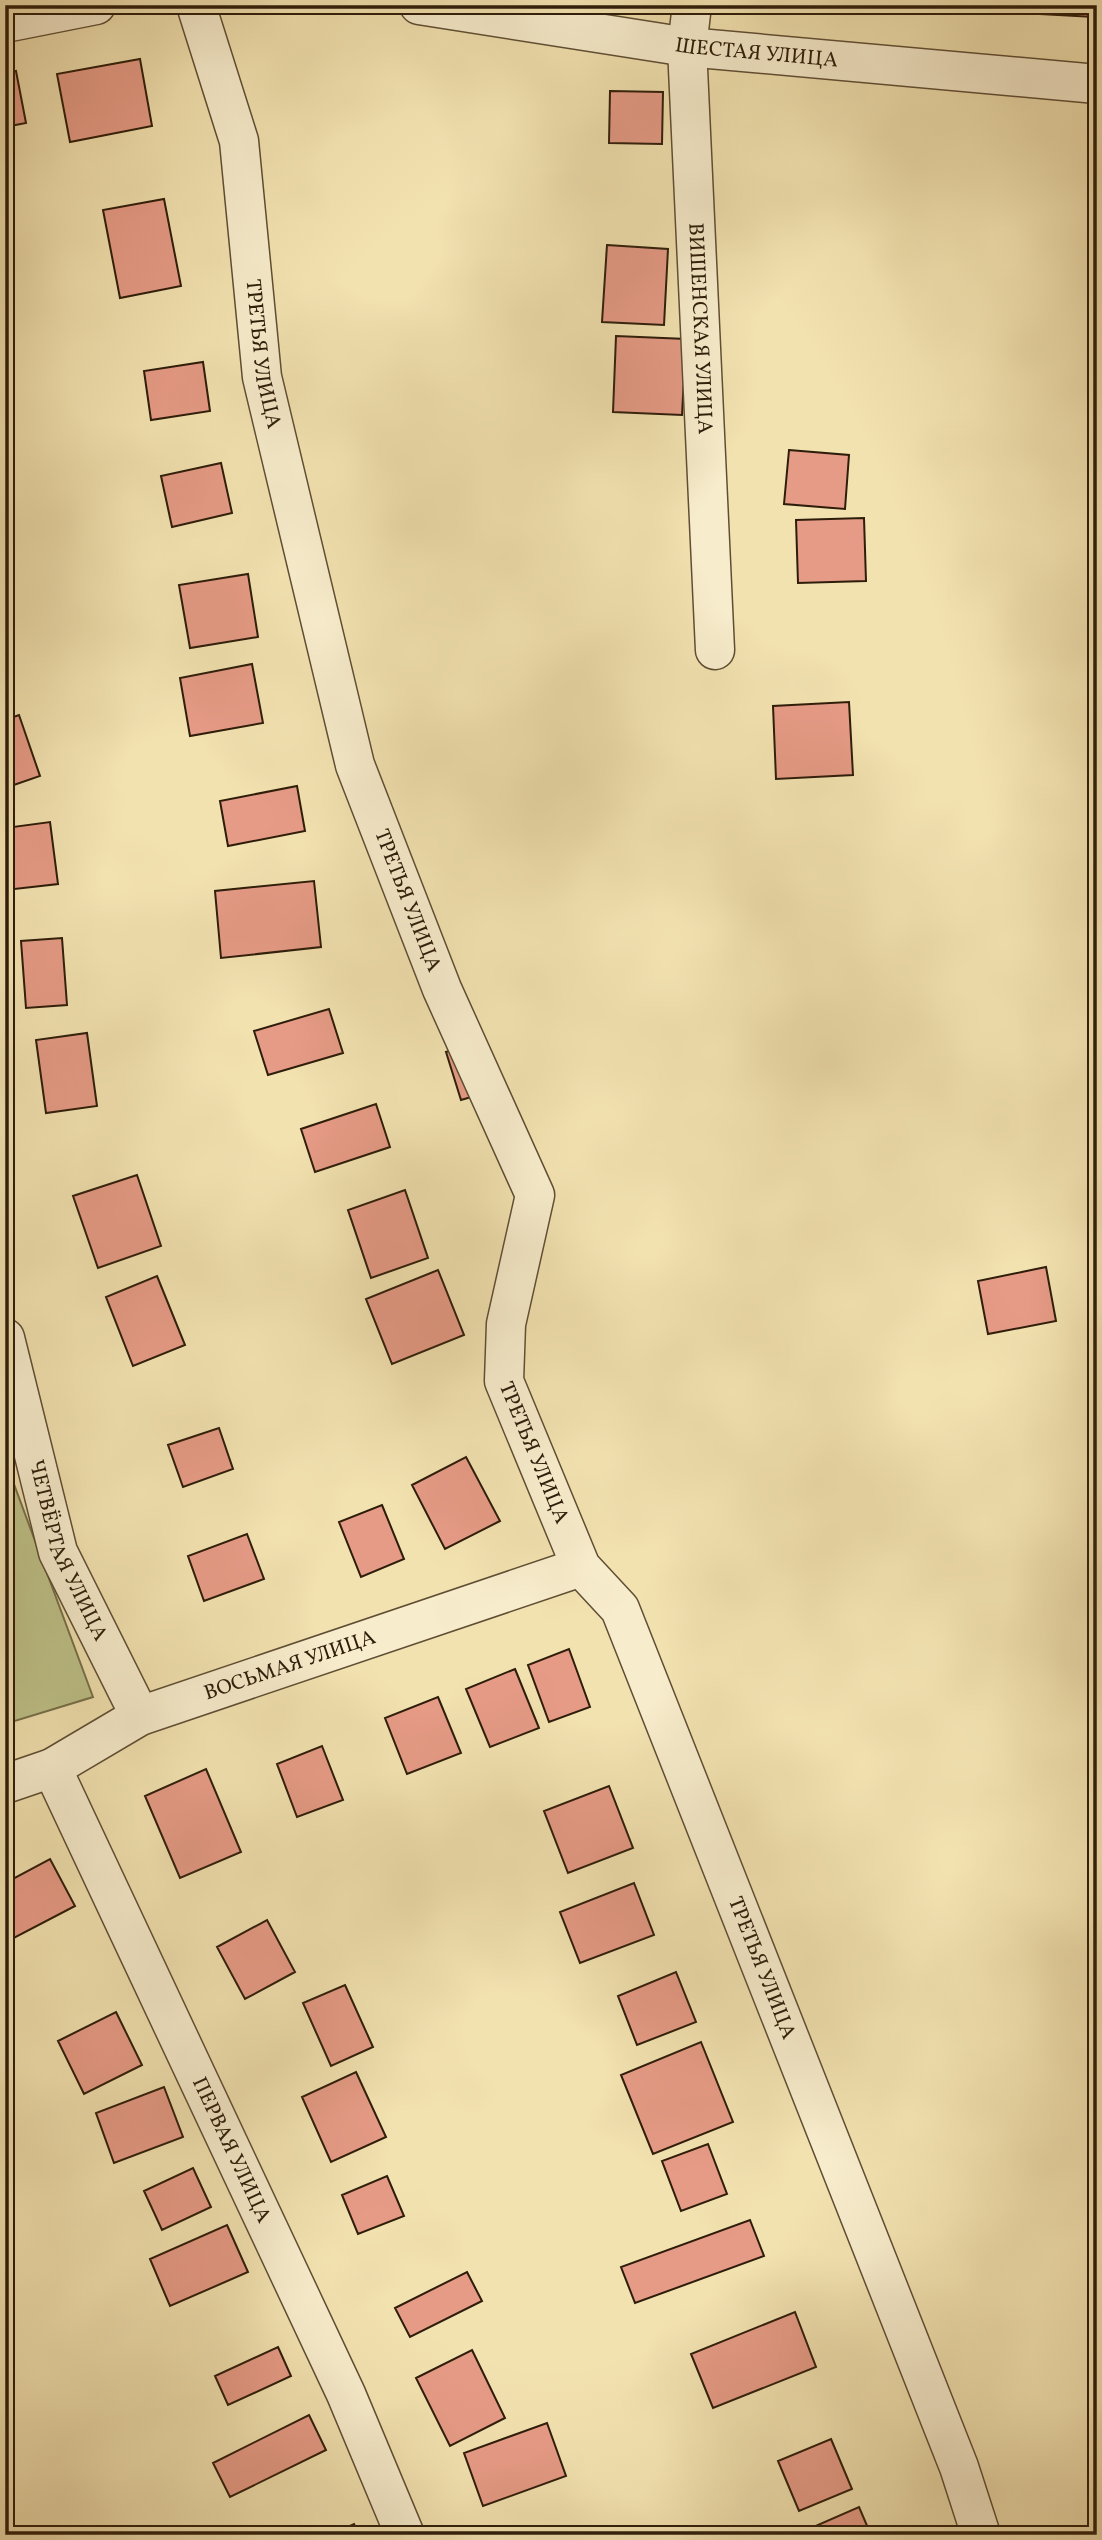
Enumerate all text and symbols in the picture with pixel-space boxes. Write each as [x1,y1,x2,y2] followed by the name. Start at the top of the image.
[673,31,839,75] street label: ШЕСТАЯ УЛИЦА
[681,222,719,435] street label: ВИШЕНСКАЯ УЛИЦА
[238,278,288,432] street label: ТРЕТЬЯ УЛИЦА
[367,825,449,976] street label: ТРЕТЬЯ УЛИЦА
[491,1377,576,1528] street label: ТРЕТЬЯ УЛИЦА
[21,1457,115,1646] street label: ЧЕТВЁРТАЯ УЛИЦА
[200,1623,380,1708] street label: ВОСЬМАЯ УЛИЦА
[721,1892,803,2044] street label: ТРЕТЬЯ УЛИЦА
[185,2072,278,2228] street label: ПЕРВАЯ УЛИЦА

